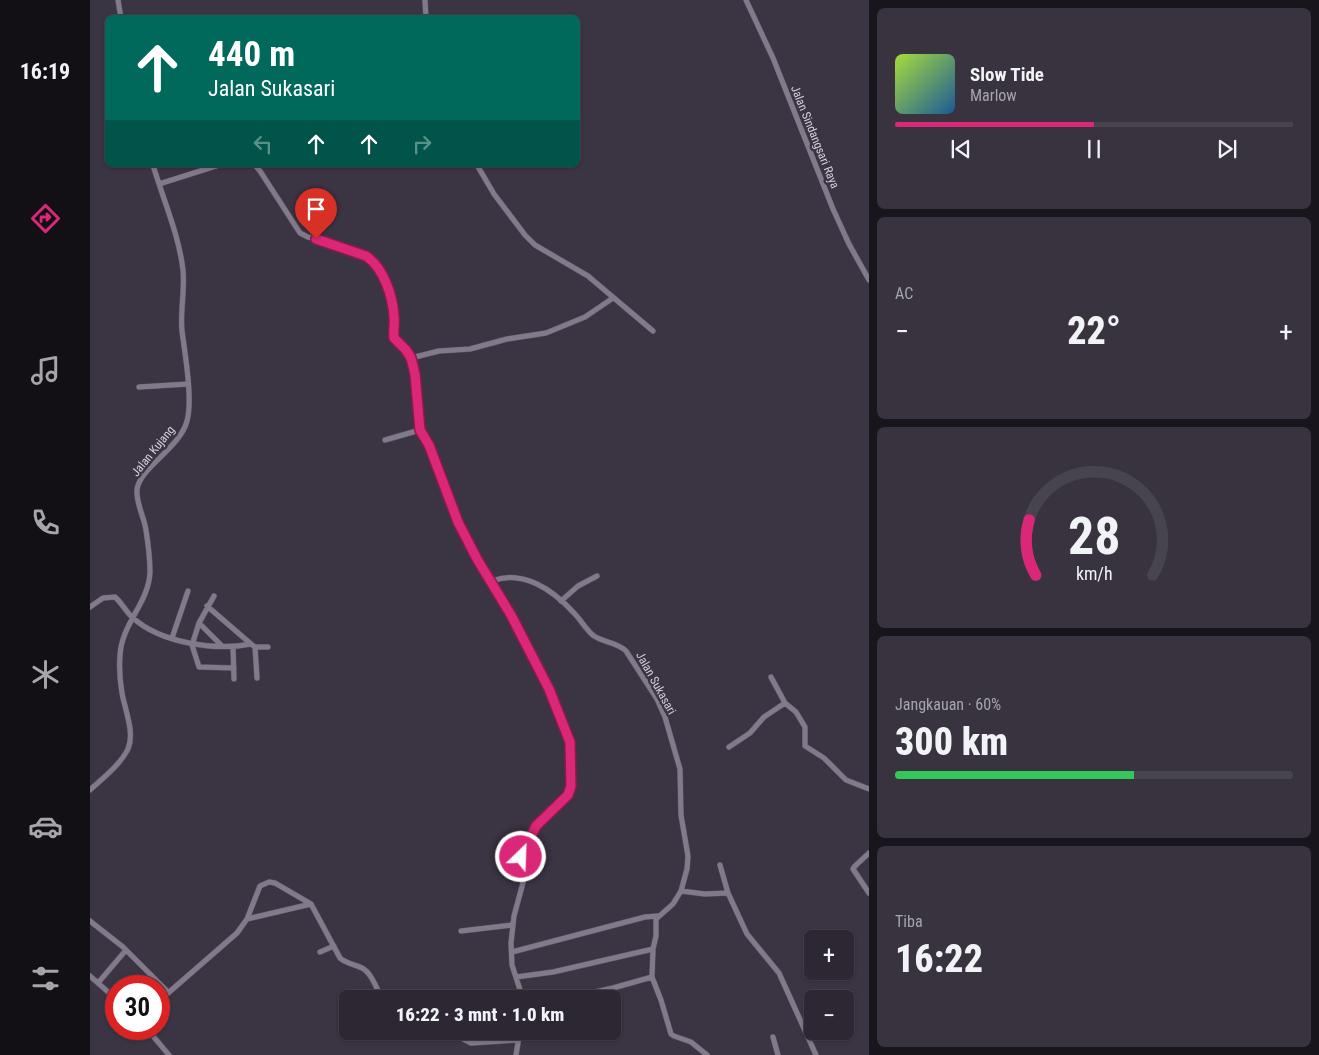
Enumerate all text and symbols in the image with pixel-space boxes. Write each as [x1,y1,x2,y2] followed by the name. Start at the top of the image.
[208,34,295,75] text: 440 m
[125,35,190,100] icon: ahead
[20,59,70,84] text: 16:19
[970,63,1044,86] text: Slow Tide
[208,76,335,101] text: Jalan Sukasari
[788,83,842,191] street label: Jalan Sindangsari Raya
[970,86,1017,105] text: Marlow
[249,130,277,158] icon: left
[302,130,330,158] icon: ahead
[355,130,383,158] icon: ahead
[408,130,436,158] icon: right
[947,135,975,163] icon: previous
[1080,135,1108,163] icon: pause
[1213,135,1241,163] icon: next
[295,188,337,239] pin
[302,195,330,223] icon: arrive
[28,201,63,236] icon: directions
[895,284,913,303] text: AC
[1067,309,1121,353] text: 22°
[895,315,909,348] text: −
[1279,315,1293,348] text: +
[28,353,63,388] icon: music
[128,423,178,479] street label: Jalan Kujang
[28,505,63,540] icon: phone
[1068,506,1120,567] text: 28
[1076,563,1112,584] text: km/h
[633,649,679,717] street label: Jalan Sukasari
[28,657,63,692] icon: climate
[895,695,1001,714] text: Jangkauan · 60%
[895,720,1008,764] text: 300 km
[28,809,63,844] icon: car
[494,830,546,882] position arrow
[895,912,923,931] text: Tiba
[804,930,854,1040] map controls
[804,930,854,980] button: +
[895,937,983,981] text: 16:22
[28,961,63,996] icon: filters
[105,975,170,1040] speed limit sign: 30
[804,990,854,1040] button: −
[396,1003,564,1026] text: 16:22 · 3 mnt · 1.0 km

